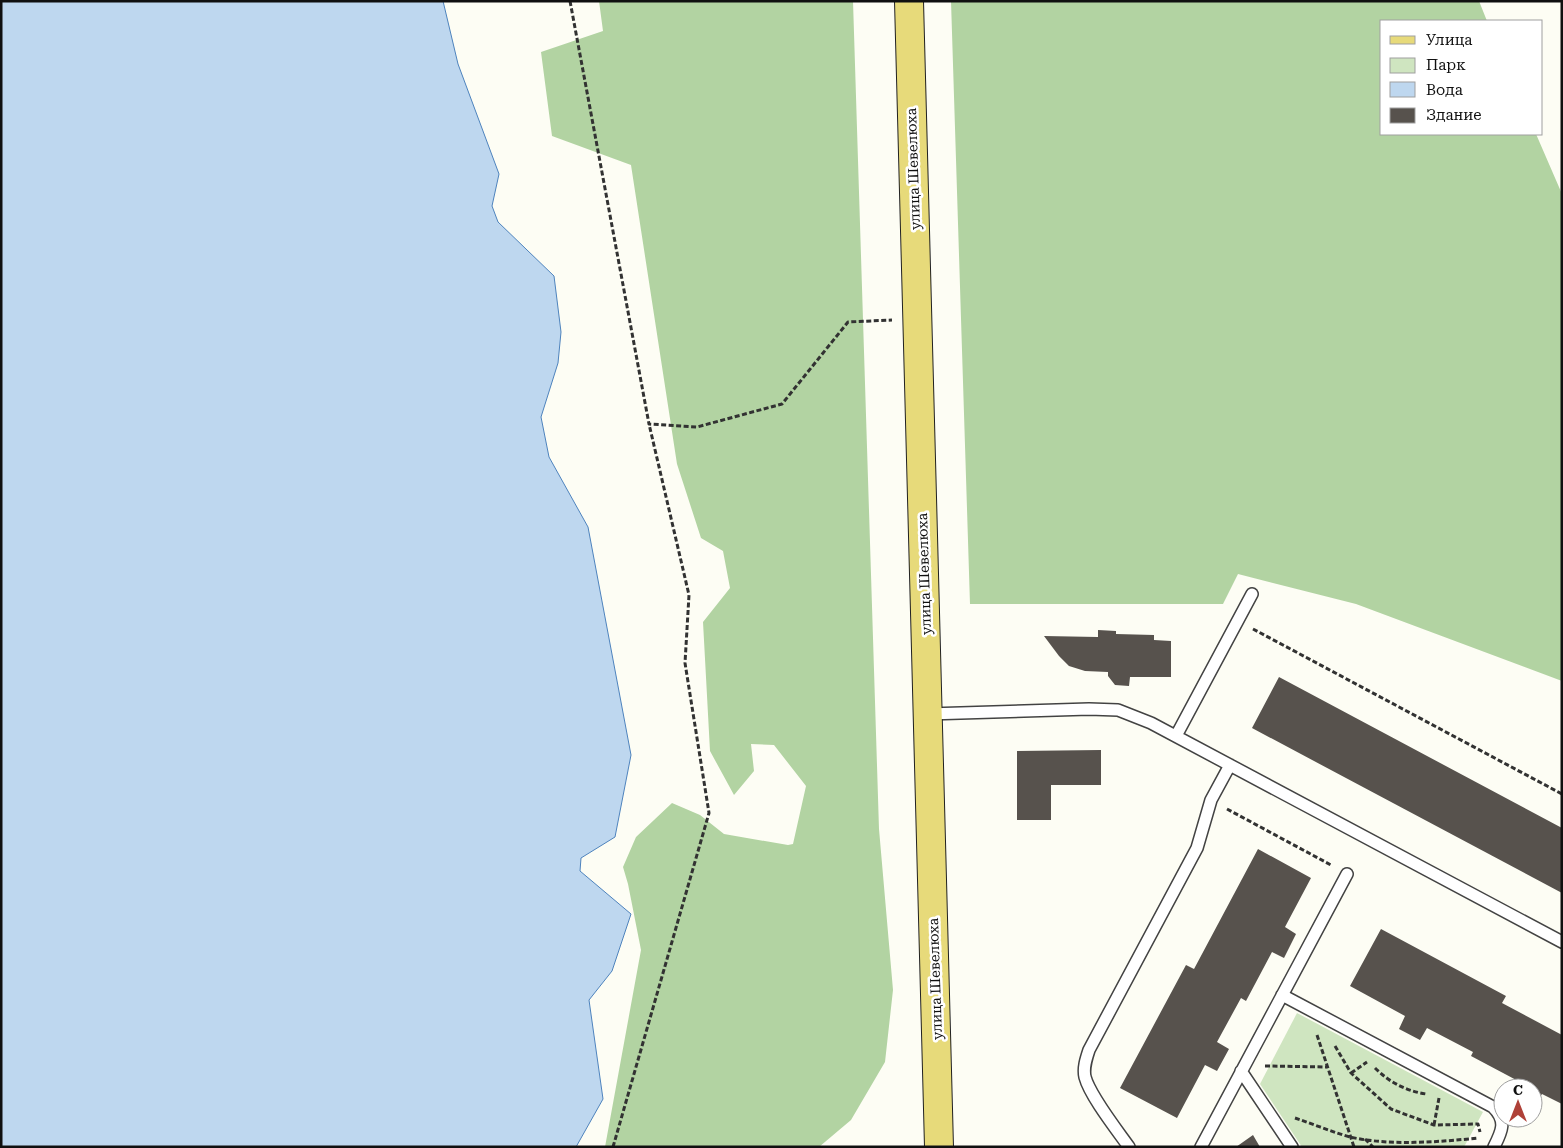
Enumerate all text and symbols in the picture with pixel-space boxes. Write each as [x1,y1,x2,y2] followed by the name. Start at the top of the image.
[1380,20,1543,135] legend
[1426,31,1472,49] text: Улица
[1426,56,1466,74] text: Парк
[1426,81,1463,99] text: Вода
[1426,106,1482,124] text: Здание
[903,107,923,230] street label: улица Шевелюха
[914,512,934,635] street label: улица Шевелюха
[925,917,945,1040] street label: улица Шевелюха
[1493,1078,1543,1128] north arrow
[1513,1082,1523,1098] text: С

